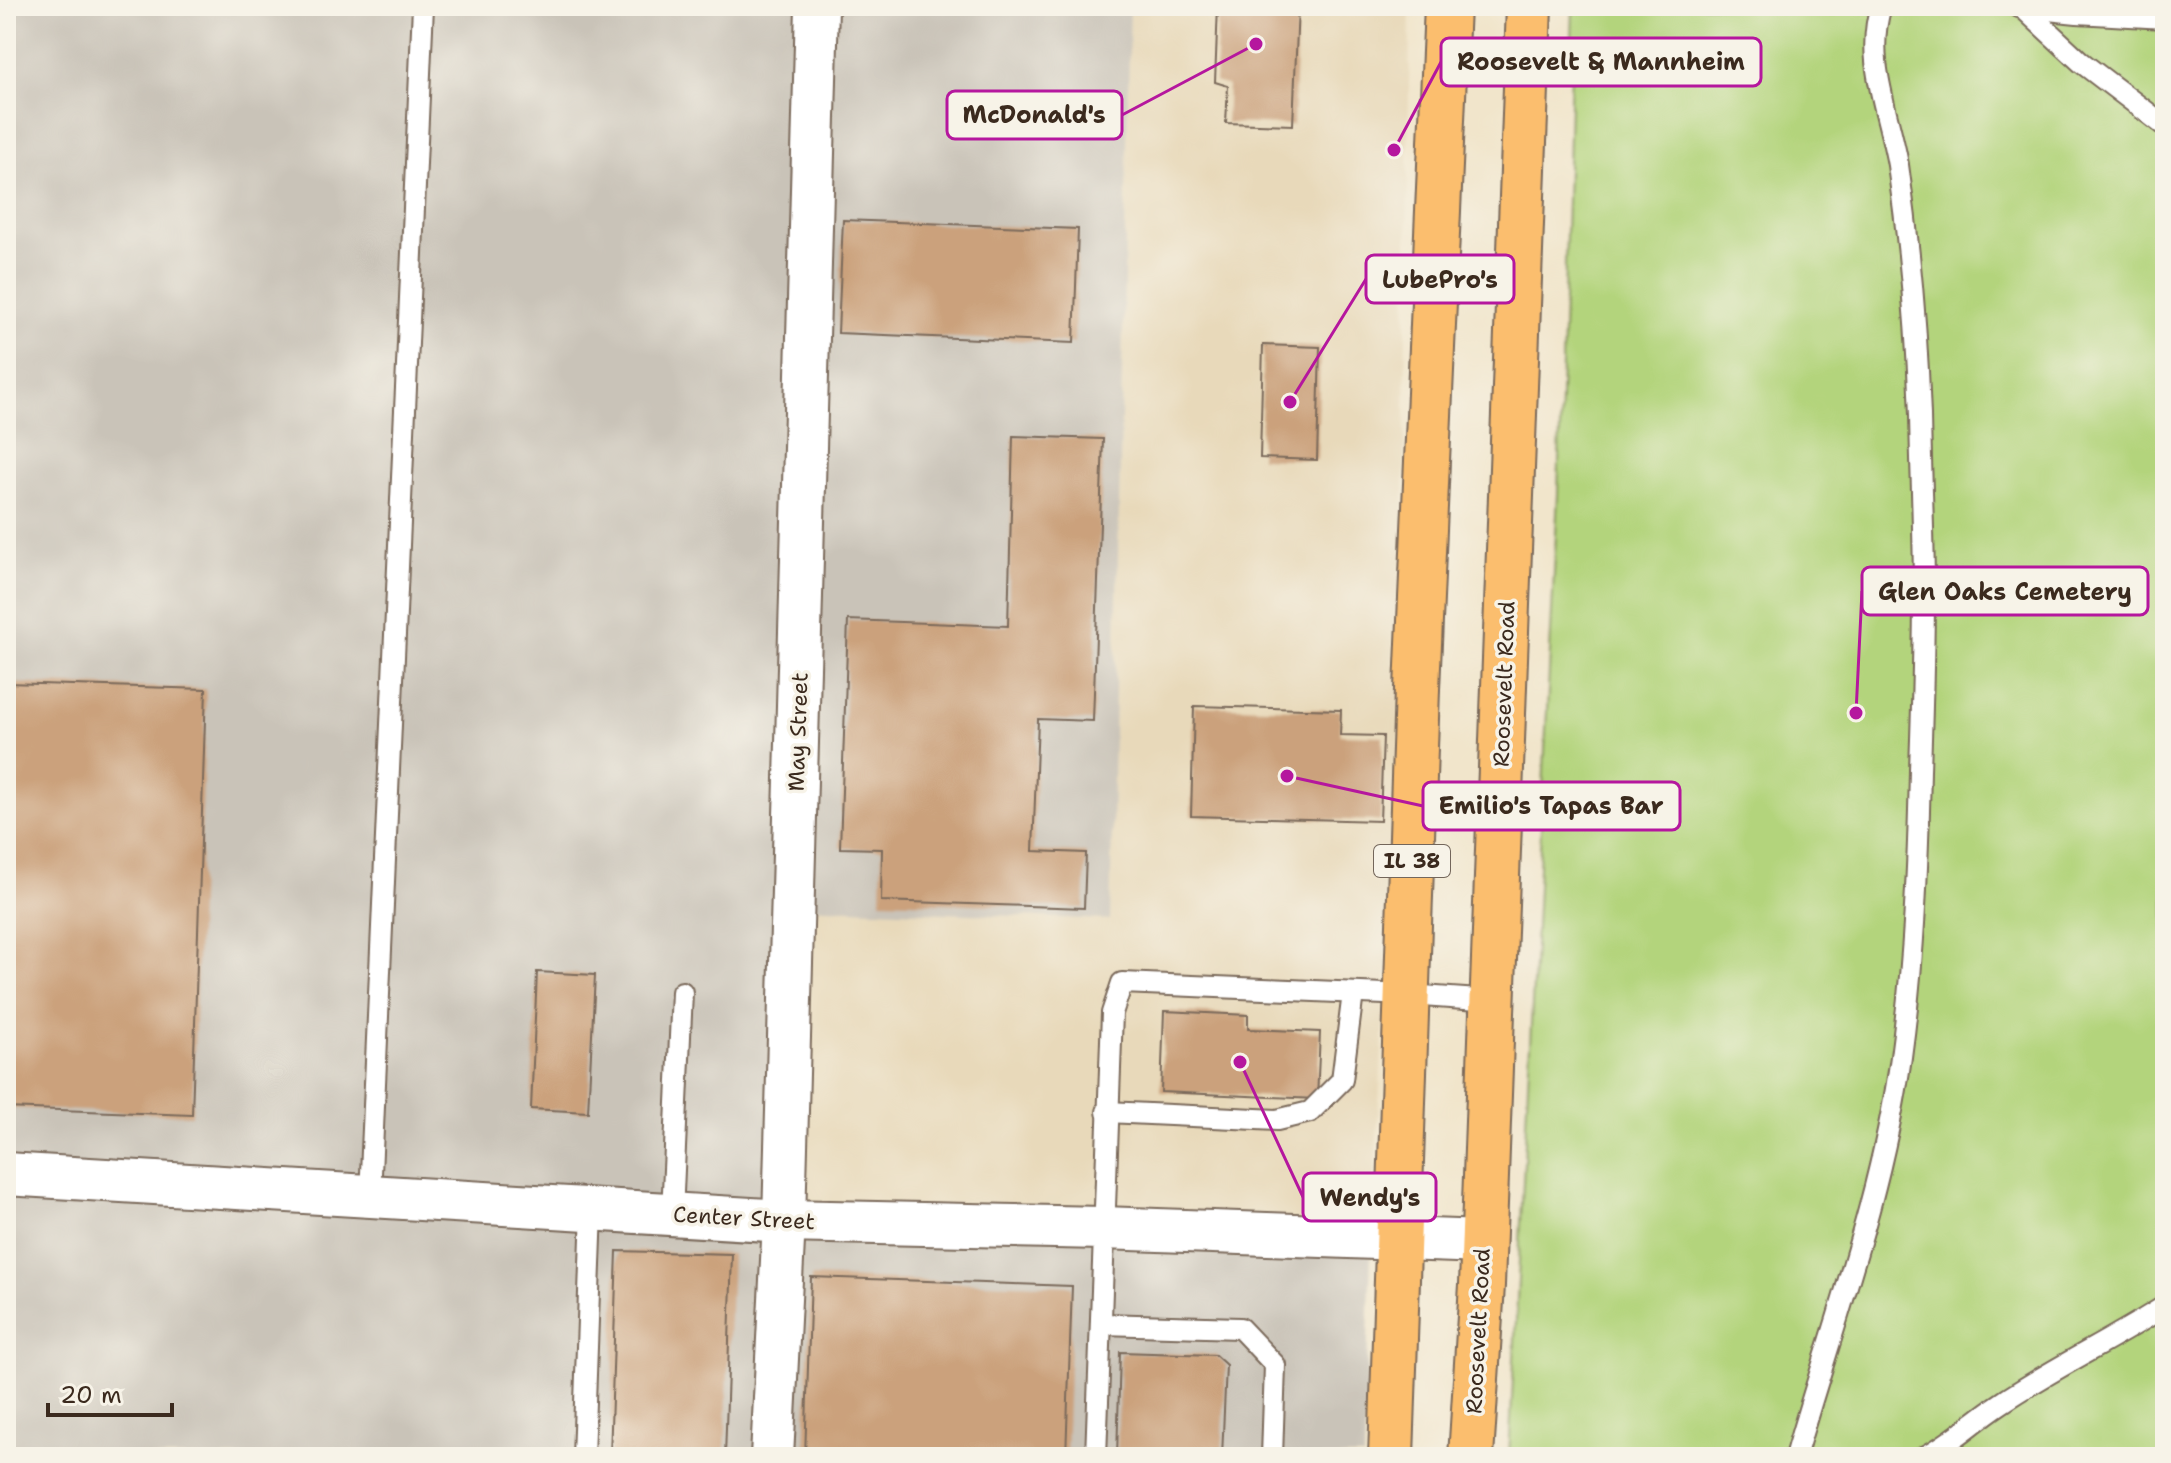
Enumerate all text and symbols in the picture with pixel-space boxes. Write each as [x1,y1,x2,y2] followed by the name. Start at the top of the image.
[1441,38,1761,86] callout: Roosevelt & Mannheim
[1457,46,1745,78] text: Roosevelt & Mannheim
[947,91,1122,139] callout: McDonald's
[962,99,1106,131] text: McDonald's
[1366,255,1514,303] callout: LubePro's
[1382,264,1498,296] text: LubePro's
[1862,567,2148,615] callout: Glen Oaks Cemetery
[1878,576,2132,608] text: Glen Oaks Cemetery
[1487,600,1521,767] street label: Roosevelt Road
[781,672,815,792] street label: May Street
[1423,782,1680,830] callout: Emilio's Tapas Bar
[1438,790,1664,822] text: Emilio's Tapas Bar
[1374,845,1450,877] road number: IL 38
[1303,1173,1436,1221] callout: Wendy's
[1320,1182,1421,1214] text: Wendy's
[672,1200,816,1236] street label: Center Street
[1459,1247,1497,1415] street label: Roosevelt Road
[48,1367,172,1417] scale bar
[60,1379,122,1411] text: 20 m

